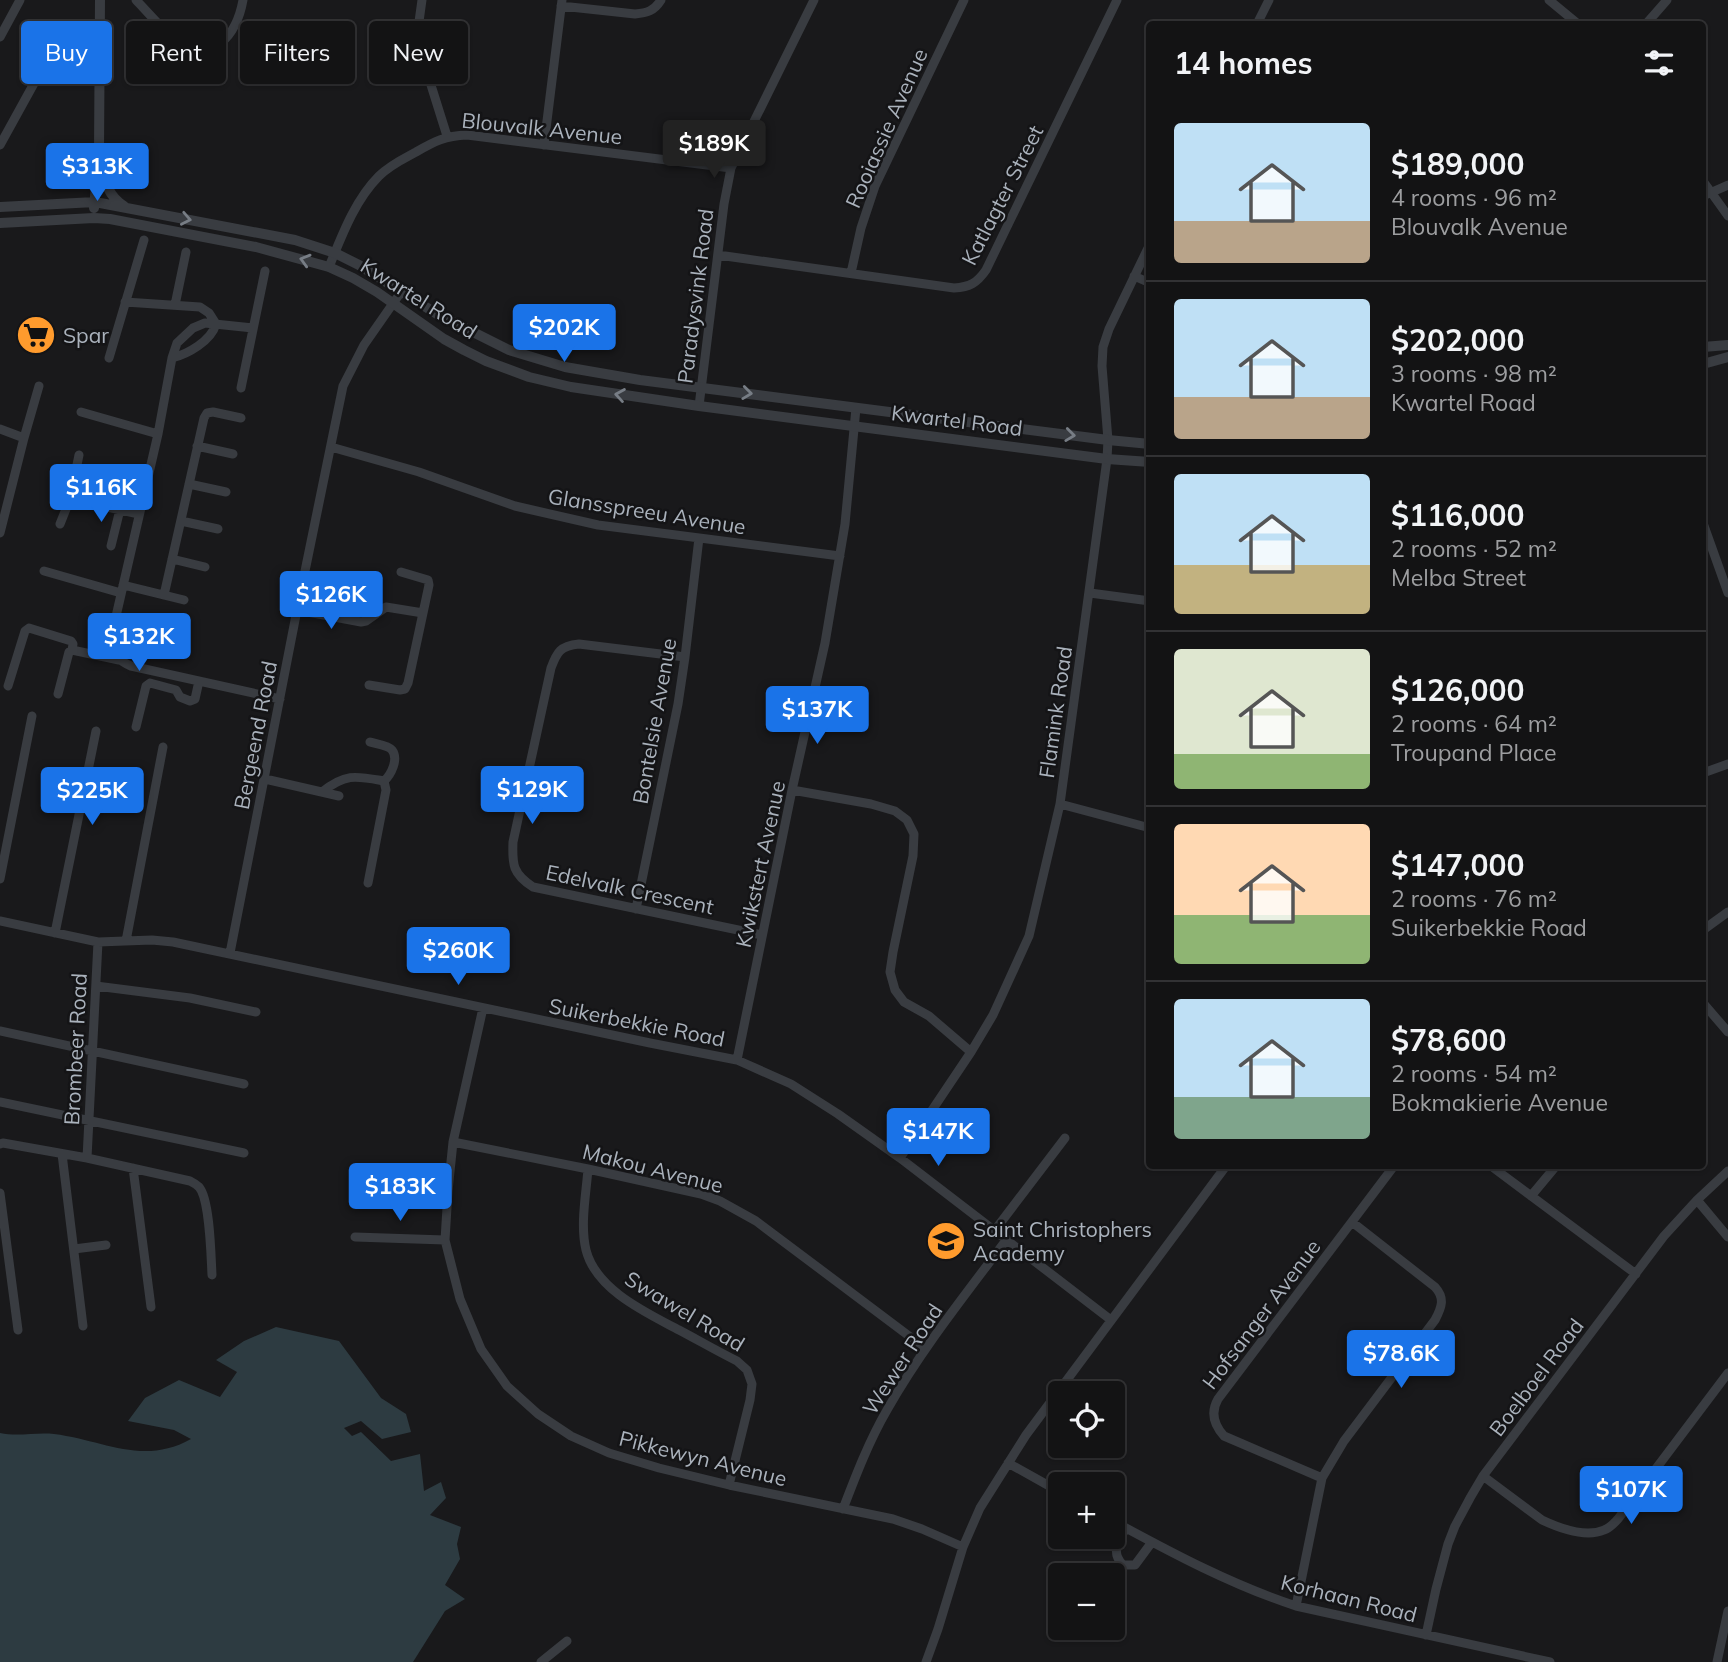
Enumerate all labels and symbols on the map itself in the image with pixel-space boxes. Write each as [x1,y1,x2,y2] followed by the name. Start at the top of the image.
[839,44,933,212] street label: Rooiassie Avenue
[460,107,624,149] street label: Blouvalk Avenue
[665,120,763,180] pin: $189K
[956,121,1048,269] street label: Katlagter Street
[48,144,146,203] pin: $313K
[671,207,719,385] street label: Paradysvink Road
[180,211,192,226] one-way arrow
[356,252,482,344] street label: Kwartel Road
[299,253,311,268] one-way arrow
[515,304,613,364] pin: $202K
[15,314,57,356] supermarket icon: Spar
[63,322,109,348] place label: Spar
[741,386,753,401] one-way arrow
[614,387,626,402] one-way arrow
[890,399,1024,441] street label: Kwartel Road
[1064,428,1075,443] one-way arrow
[52,464,150,524] pin: $116K
[546,483,748,539] street label: Glansspreeu Avenue
[282,572,380,631] pin: $126K
[90,614,188,673] pin: $132K
[627,636,681,806] street label: Bontelsie Avenue
[1033,644,1077,780] street label: Flamink Road
[228,659,282,811] street label: Bergeend Road
[768,686,866,746] pin: $137K
[483,766,581,826] pin: $129K
[43,768,141,827] pin: $225K
[730,778,790,950] street label: Kwikstert Avenue
[544,858,716,920] street label: Edelvalk Crescent
[409,928,507,987] pin: $260K
[58,972,92,1126] street label: Brombeer Road
[547,992,727,1052] street label: Suikerbekkie Road
[889,1108,987,1168] pin: $147K
[580,1138,726,1198] street label: Makou Avenue
[351,1164,449,1223] pin: $183K
[973,1216,1152,1266] place label: Saint Christophers Academy
[925,1220,967,1262] school or university icon: Saint Christophers Academy
[1196,1234,1326,1394] street label: Hofsanger Avenue
[620,1265,750,1357] street label: Swawel Road
[856,1298,948,1420] street label: Wewer Road
[1483,1313,1589,1441] street label: Boelboel Road
[1344,1330,1458,1390] pin: $78.6K
[616,1425,790,1491] street label: Pikkewyn Avenue
[1582,1466,1680,1526] pin: $107K
[1278,1569,1420,1627] street label: Korhaan Road

